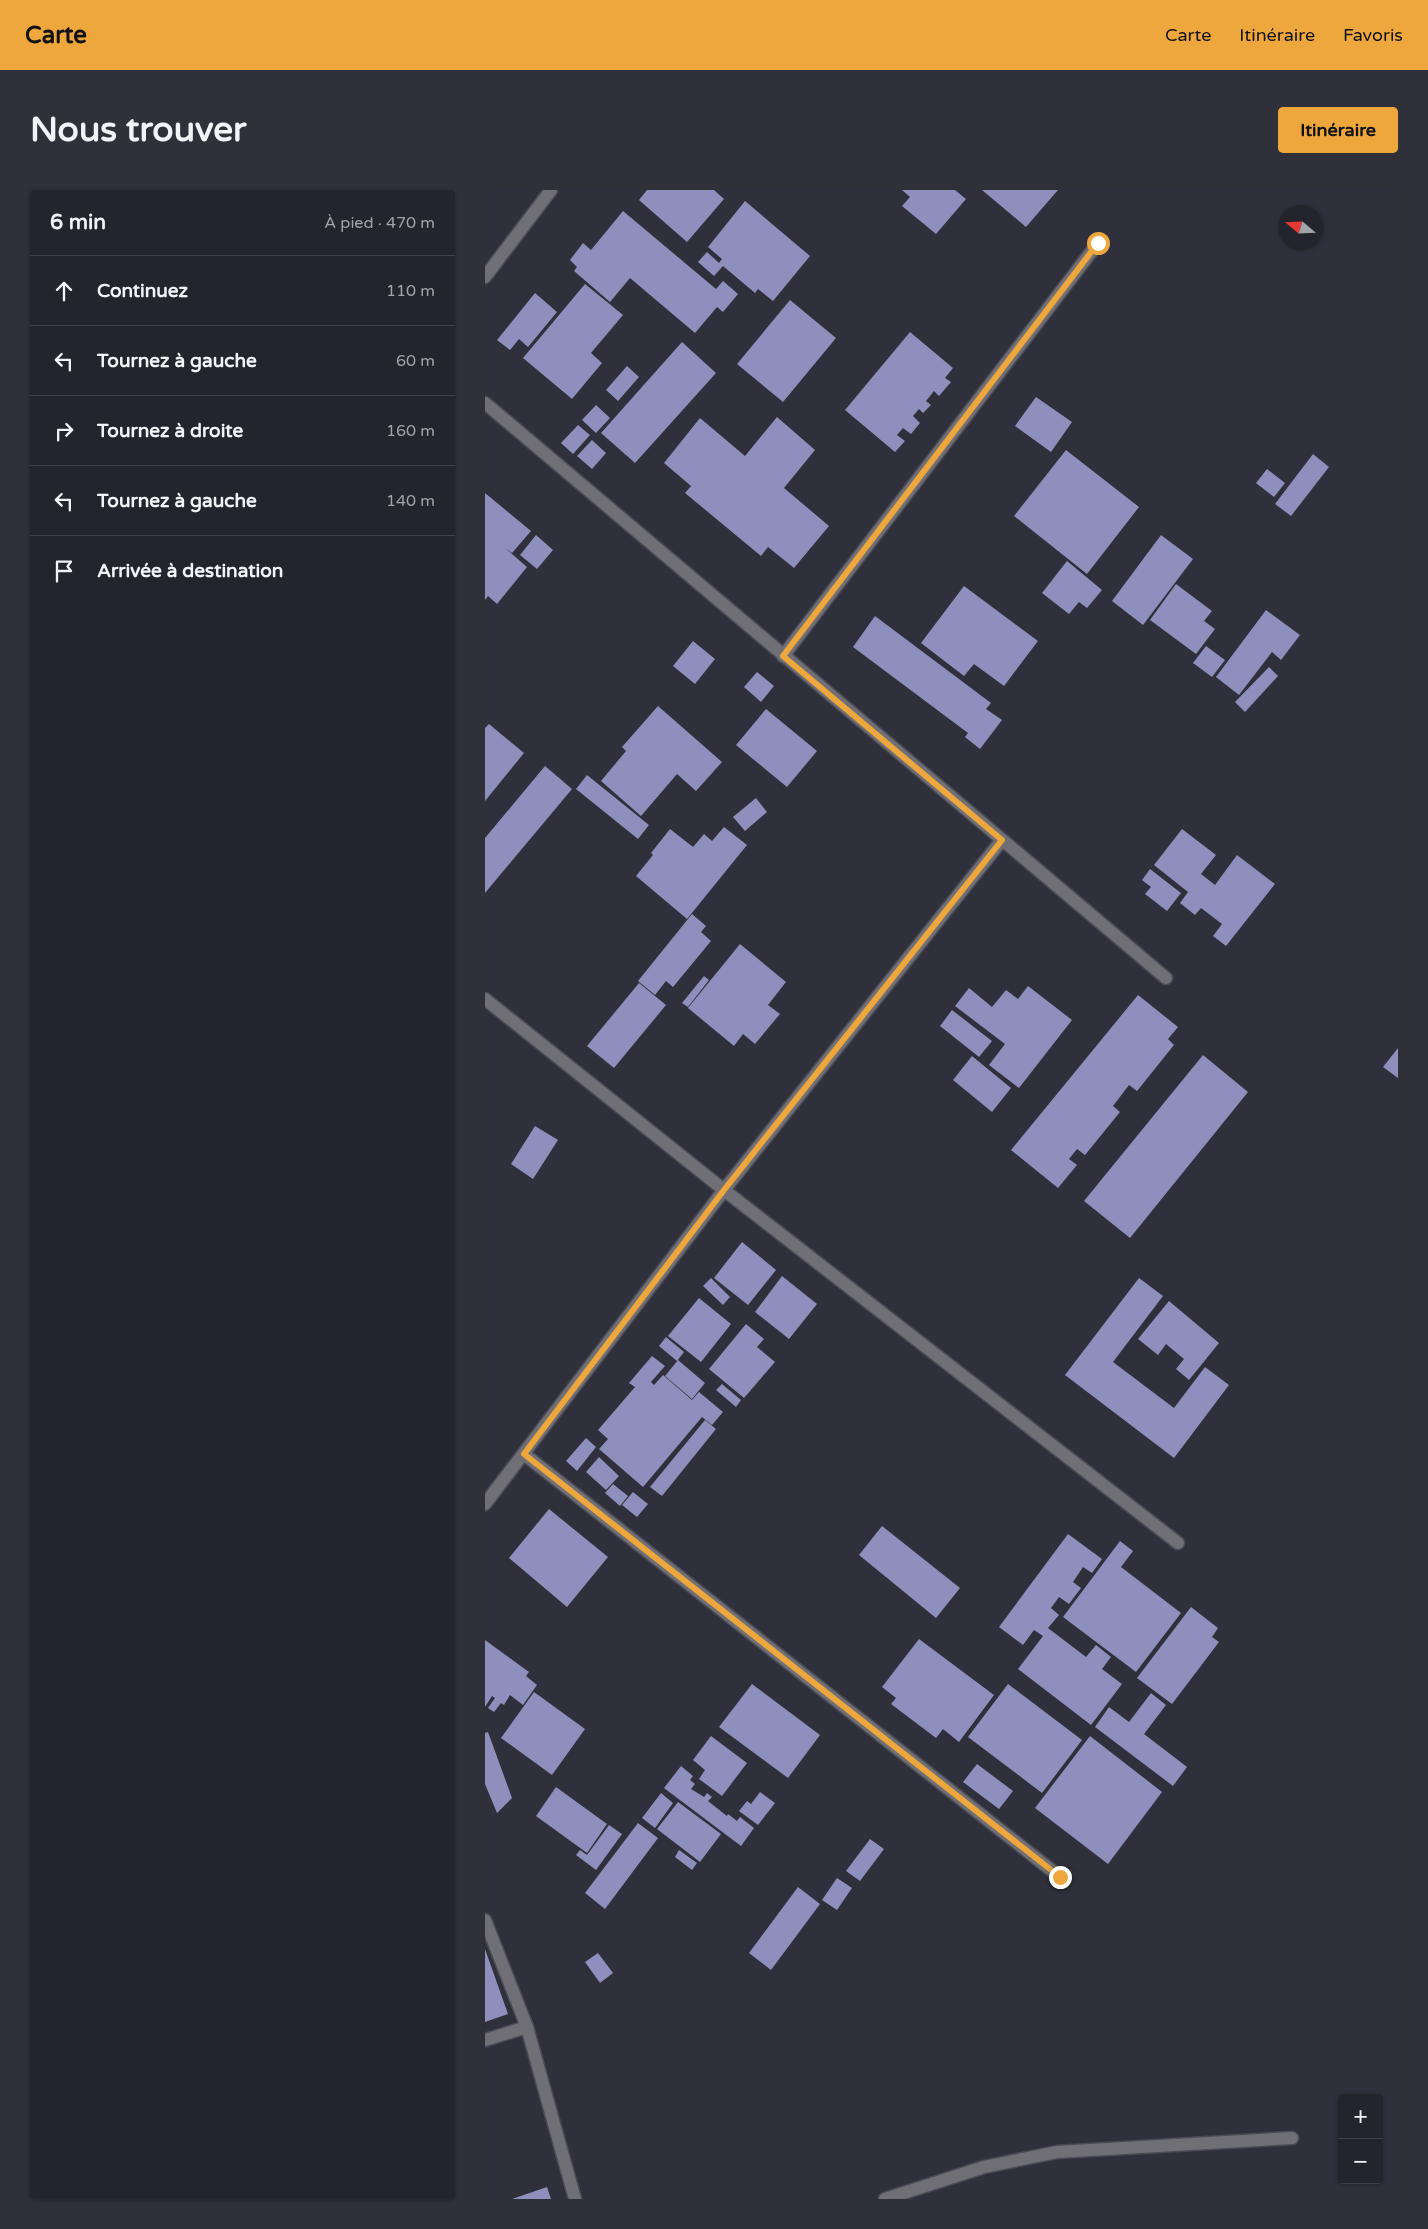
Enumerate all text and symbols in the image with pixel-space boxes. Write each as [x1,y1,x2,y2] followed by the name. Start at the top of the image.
[25,21,87,50] text: Carte
[1165,24,1211,46] text: Carte
[1239,24,1315,46] text: Itinéraire
[1343,24,1403,46] text: Favoris
[1278,107,1398,153] button: Itinéraire
[30,109,246,151] text: Nous trouver
[1278,205,1323,250] north arrow
[50,210,106,235] text: 6 min
[324,213,435,233] text: À pied · 470 m
[1087,232,1110,255] route start
[50,277,78,305] icon: ahead
[97,280,188,302] text: Continuez
[386,281,435,301] text: 110 m
[50,347,78,375] icon: left
[97,350,257,372] text: Tournez à gauche
[396,351,435,371] text: 60 m
[50,417,78,445] icon: right
[97,420,243,442] text: Tournez à droite
[386,421,435,441] text: 160 m
[50,487,78,515] icon: left
[97,490,257,512] text: Tournez à gauche
[386,491,435,511] text: 140 m
[50,557,78,585] icon: arrive
[97,560,283,582] text: Arrivée à destination
[1049,1866,1072,1889] route end
[1338,2094,1383,2184] map controls
[1338,2094,1383,2139] button: +
[1338,2139,1383,2184] button: −

